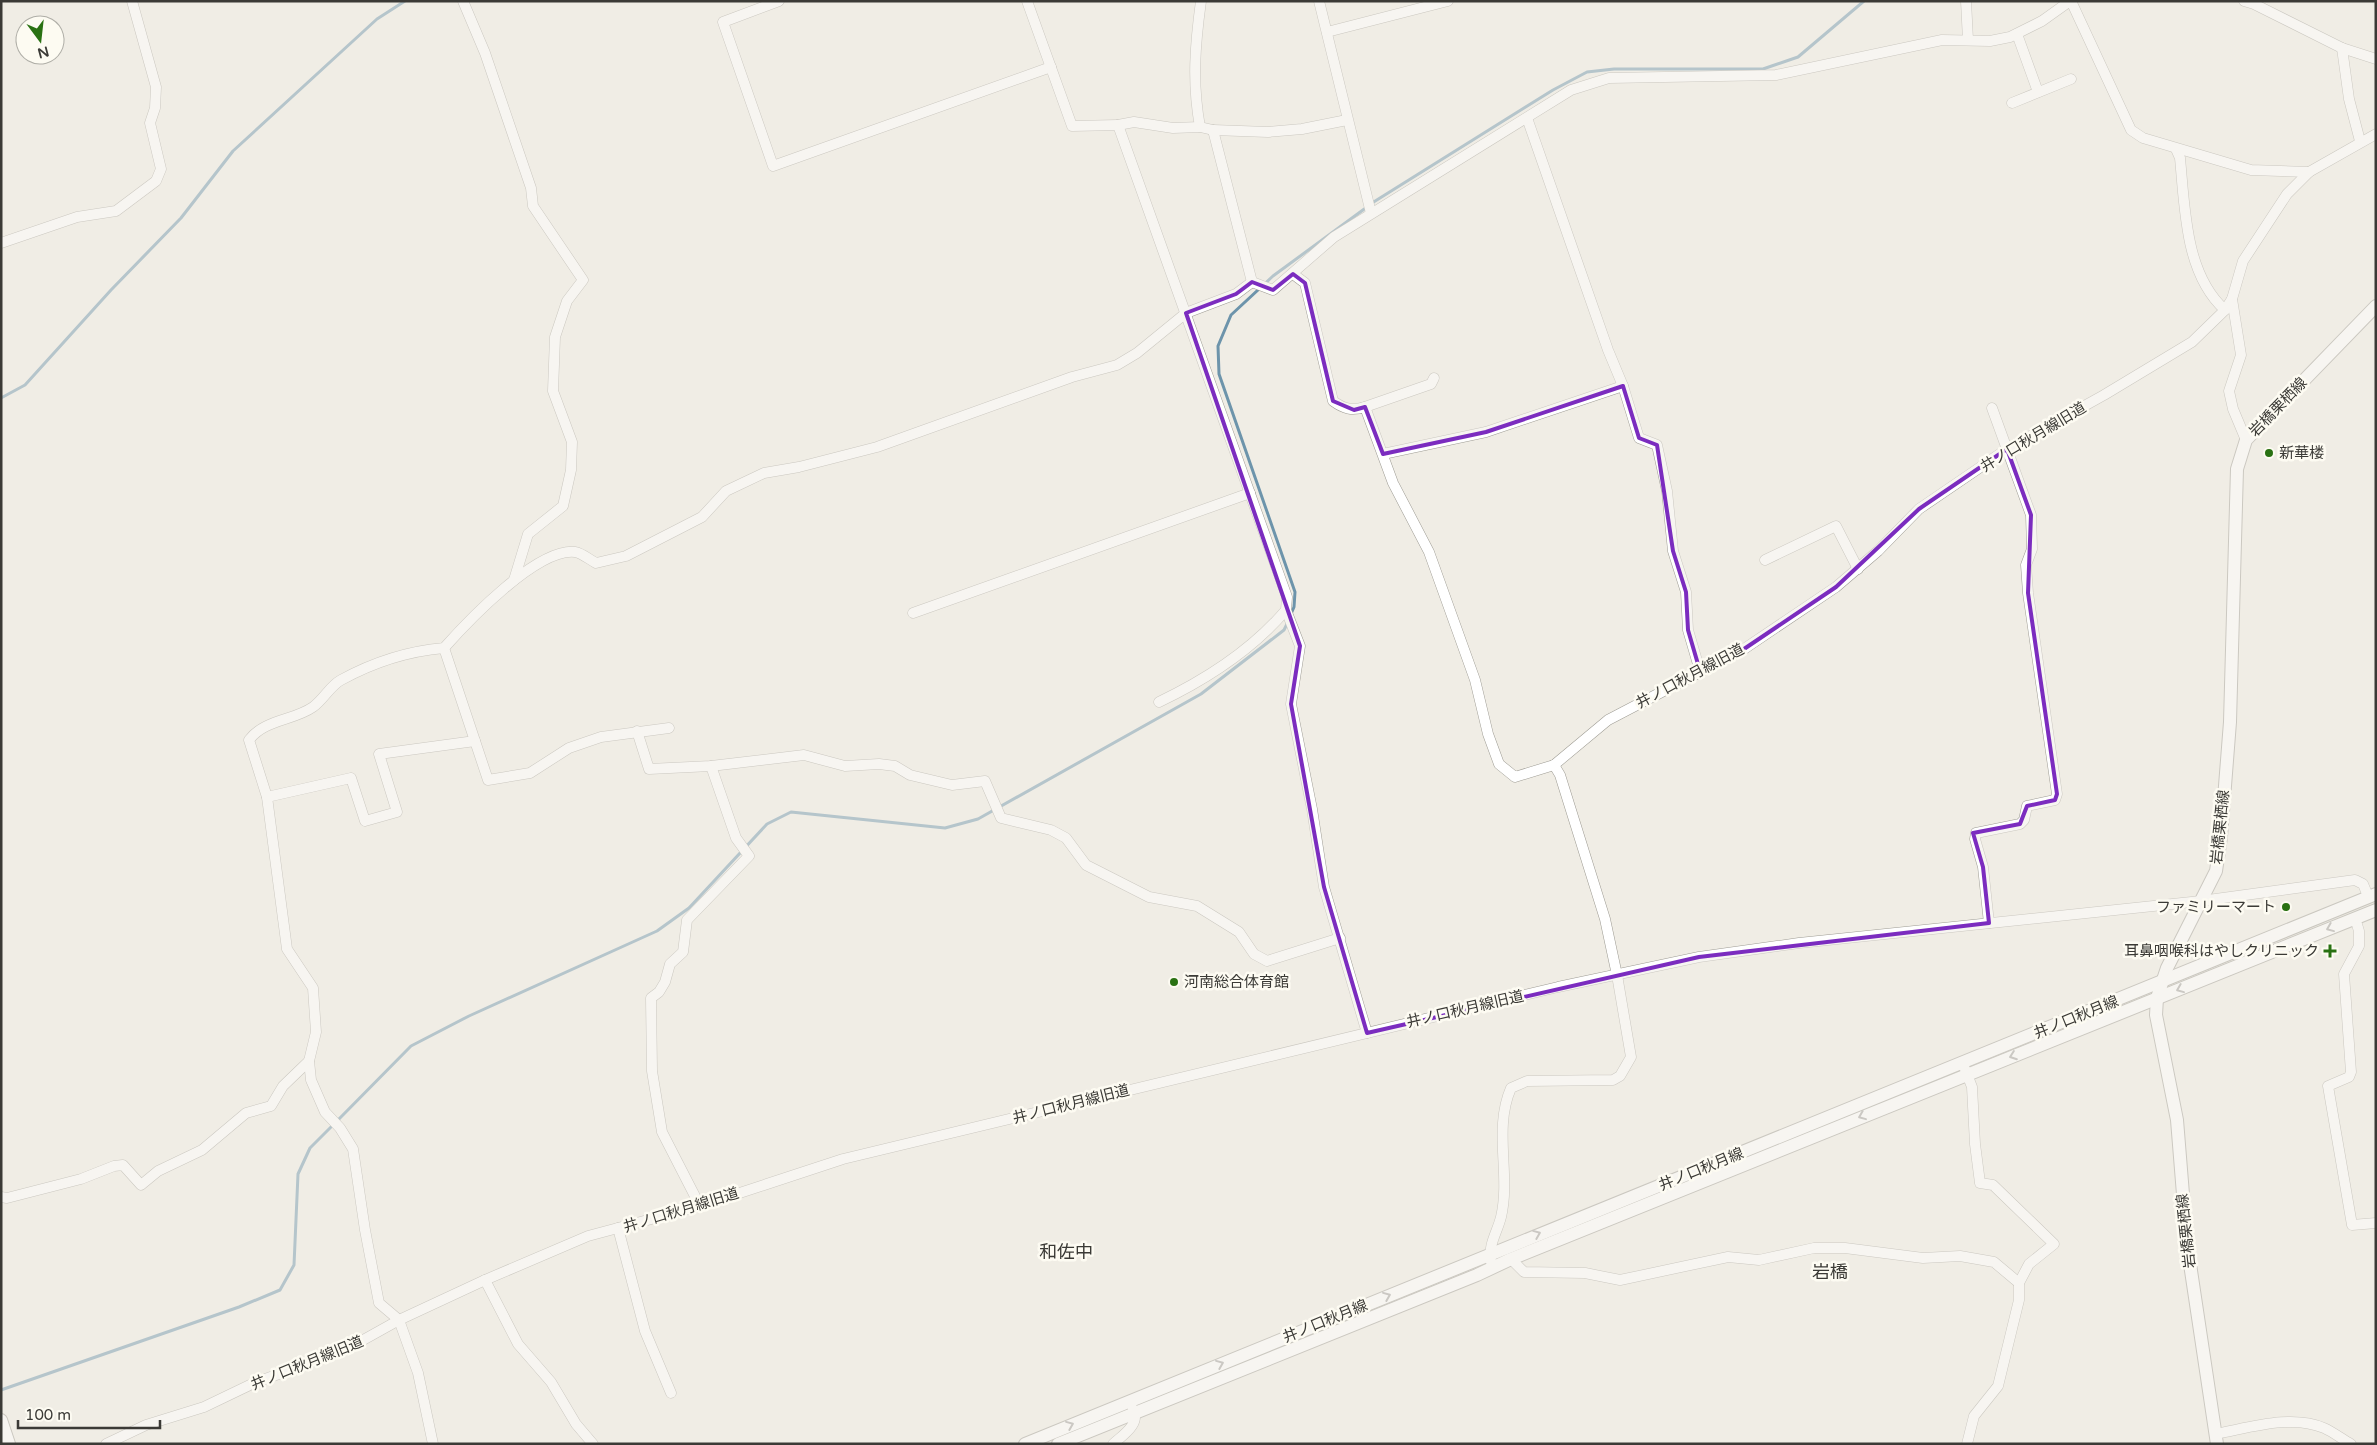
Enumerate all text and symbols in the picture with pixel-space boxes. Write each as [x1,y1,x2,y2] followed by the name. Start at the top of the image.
[15,15,65,65] north arrow
[36,42,51,62] text: N
[2245,374,2311,440] street label: 岩橋栗栖線
[1977,398,2089,476] street label: 井ノ口秋月線旧道
[2279,444,2324,462] place label: 新華楼
[2263,447,2275,459] marker: 新華楼
[1633,640,1747,712] street label: 井ノ口秋月線旧道
[2207,789,2233,865] street label: 岩橋栗栖線
[2156,898,2276,916] place label: ファミリーマート
[2280,901,2292,913] marker: ファミリーマート
[2327,922,2335,932] one-way arrow
[2124,942,2319,960] place label: 耳鼻咽喉科はやしクリニック
[2323,944,2337,958] marker: 耳鼻咽喉科はやしクリニック
[1184,973,1289,991] place label: 河南総合体育館
[1168,976,1180,988] marker: 河南総合体育館
[2176,983,2185,993] one-way arrow
[1405,987,1525,1031] street label: 井ノ口秋月線旧道
[2031,992,2121,1042] street label: 井ノ口秋月線
[2009,1050,2018,1060] one-way arrow
[1011,1081,1131,1127] street label: 井ノ口秋月線旧道
[1858,1109,1867,1120] one-way arrow
[1656,1144,1746,1194] street label: 井ノ口秋月線
[621,1184,741,1236] street label: 井ノ口秋月線旧道
[2173,1193,2199,1269] street label: 岩橋栗栖線
[1533,1230,1541,1240] one-way arrow
[1039,1241,1093,1263] district label: 和佐中
[1812,1261,1848,1283] district label: 岩橋
[1382,1292,1391,1302] one-way arrow
[1280,1296,1370,1346] street label: 井ノ口秋月線
[248,1332,366,1394] street label: 井ノ口秋月線旧道
[1216,1360,1224,1370] one-way arrow
[18,1398,160,1430] scale bar
[25,1406,71,1424] text: 100 m
[1065,1421,1074,1432] one-way arrow

